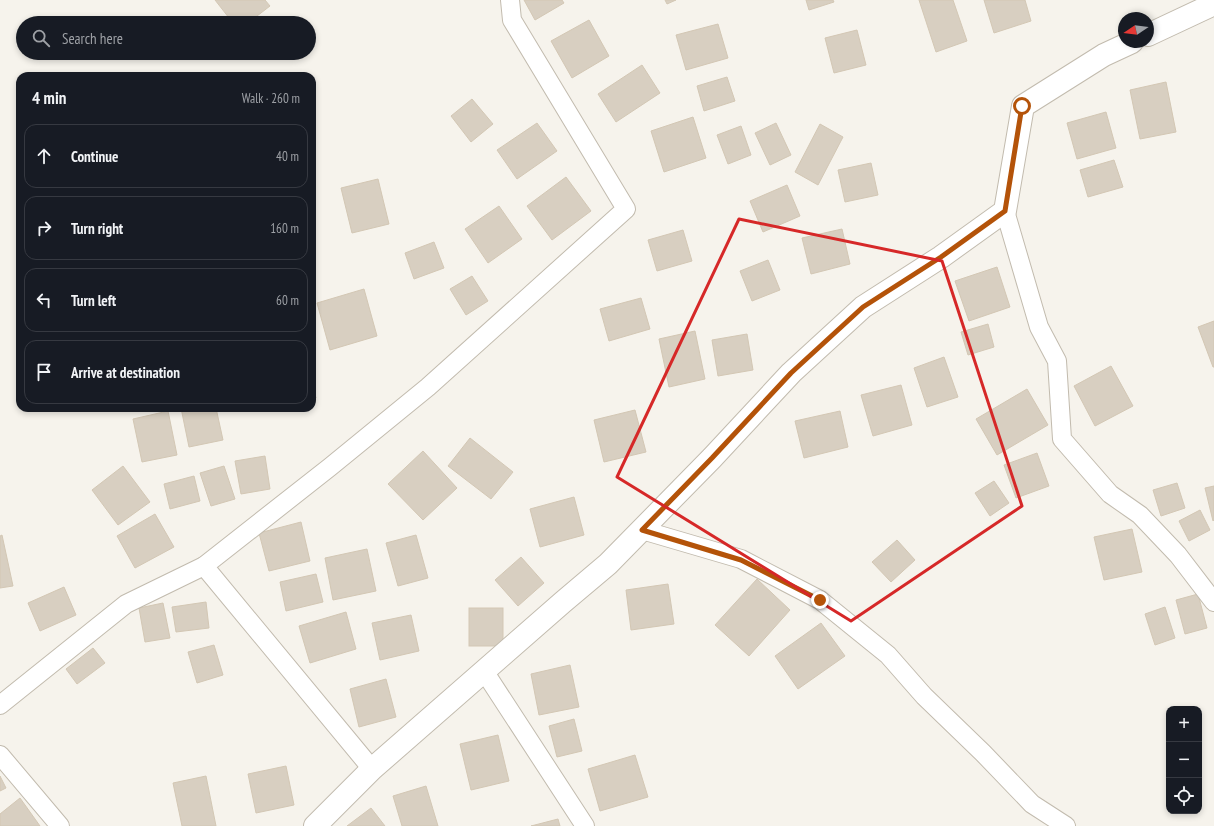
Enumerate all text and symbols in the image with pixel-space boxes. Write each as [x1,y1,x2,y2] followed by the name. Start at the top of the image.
[1118,12,1154,48] north arrow
[16,16,316,60] search box
[30,27,52,49] icon: search
[62,29,123,48] text: Search here
[32,87,66,109] text: 4 min
[242,90,300,107] text: Walk · 260 m
[1013,97,1031,115] route start
[33,145,55,167] icon: ahead
[71,147,118,166] text: Continue
[276,148,299,165] text: 40 m
[33,217,55,239] icon: right
[71,219,123,238] text: Turn right
[270,220,299,237] text: 160 m
[33,289,55,311] icon: left
[71,291,116,310] text: Turn left
[276,292,299,309] text: 60 m
[33,361,55,383] icon: arrive
[71,363,180,382] text: Arrive at destination
[811,591,829,609] route end
[1166,706,1202,814] map controls
[1166,706,1202,742] button: +
[1166,742,1202,778] button: −
[1166,778,1202,814] button: locate

